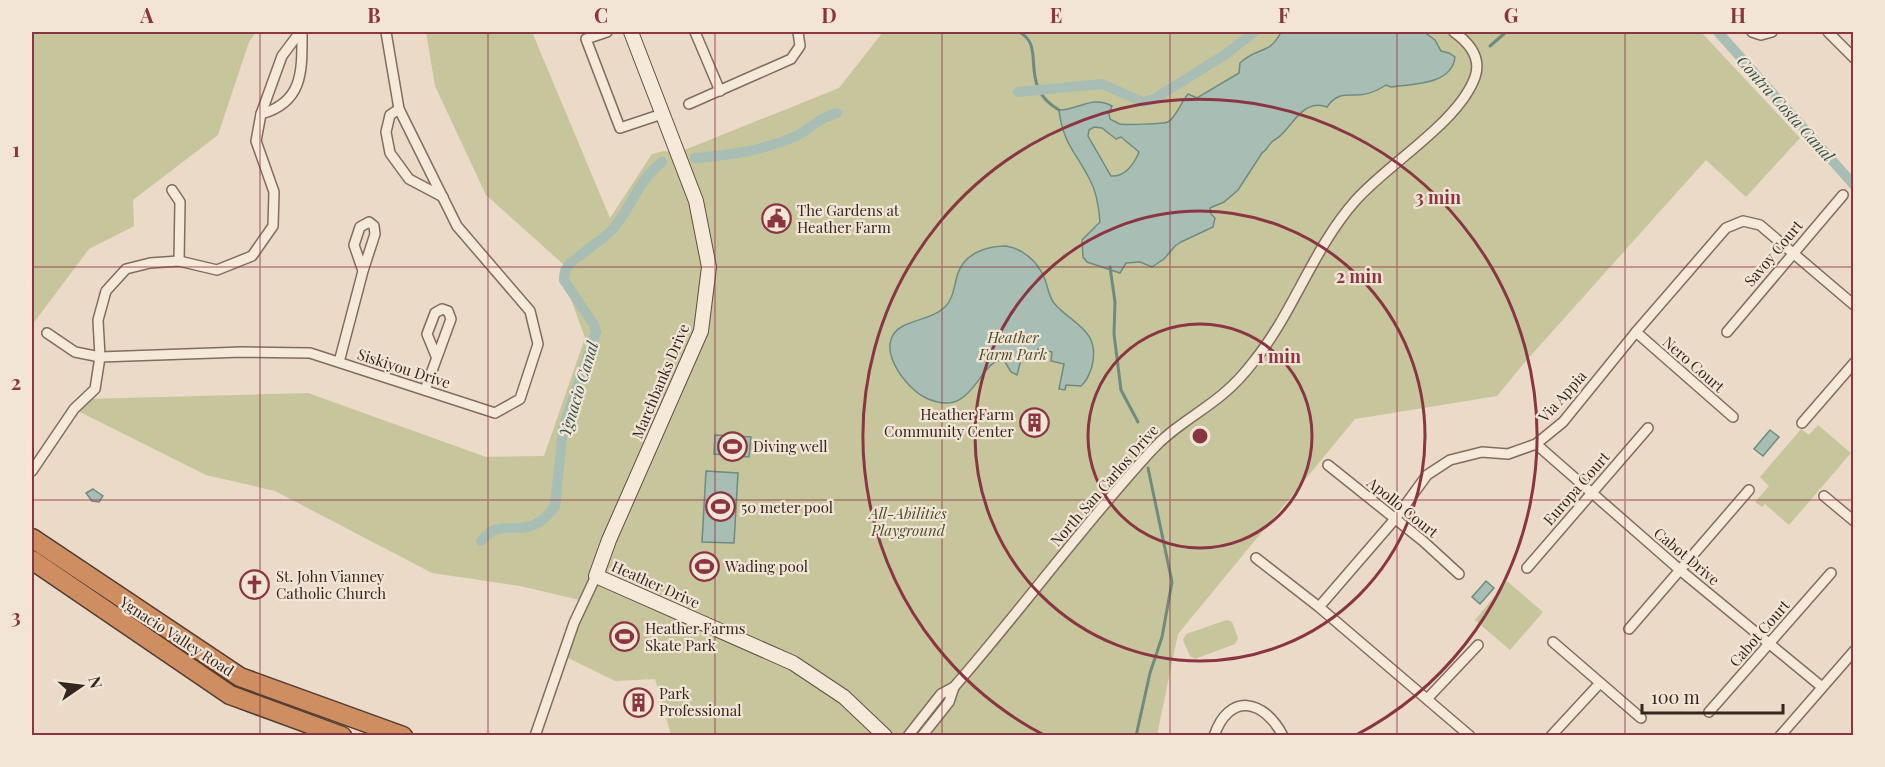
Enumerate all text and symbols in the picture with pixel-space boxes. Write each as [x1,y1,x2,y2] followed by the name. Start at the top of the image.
[139,1,154,28] text: A
[367,1,381,28] text: B
[594,1,608,28] text: C
[821,1,837,28] text: D
[1050,1,1062,28] text: E
[1278,1,1290,28] text: F
[1504,1,1519,28] text: G
[1730,1,1746,28] text: H
[1733,51,1840,166] water label: Contra Costa Canal
[12,135,20,162] text: 1
[1415,185,1461,209] text: 3 min
[797,200,900,237] place label: The Gardens at Heather Farm
[760,203,792,235] public building icon: The Gardens at Heather Farm
[1739,215,1807,290] street label: Savoy Court
[1336,264,1382,288] text: 2 min
[627,320,693,442] street label: Marchbanks Drive
[978,327,1048,364] park label: Heather Farm Park
[1659,332,1730,397] street label: Nero Court
[554,338,603,439] water label: Ygnacio Canal
[355,344,453,392] street label: Siskiyou Drive
[1257,344,1301,368] text: 1 min
[1533,366,1591,427] street label: Via Appia
[11,368,21,395] text: 2
[884,404,1015,441] place label: Heather Farm Community Center
[1019,407,1051,439] building icon: Heather Farm Community Center
[1046,420,1162,550] street label: North San Carlos Drive
[1190,426,1210,446] centre of rings
[716,430,748,462] sports icon: Diving well
[753,436,828,456] place label: Diving well
[1538,446,1614,529] street label: Europa Court
[1363,472,1443,542] street label: Apollo Court
[704,491,736,523] sports icon: 50 meter pool
[741,497,833,517] place label: 50 meter pool
[867,503,947,540] park label: All-Abilities Playground
[1650,523,1724,589] street label: Cabot Drive
[688,550,720,582] sports icon: Wading pool
[609,556,703,612] street label: Heather Drive
[724,556,808,576] place label: Wading pool
[276,566,386,603] place label: St. John Vianney Catholic Church
[239,569,271,601] church icon: St. John Vianney Catholic Church
[115,591,238,681] street label: Ygnacio Valley Road
[1724,595,1794,671] street label: Cabot Court
[11,602,21,629] text: 3
[645,618,745,655] place label: Heather Farms Skate Park
[608,621,640,653] sports icon: Heather Farms Skate Park
[51,656,111,716] north arrow
[84,674,108,691] text: N
[1642,677,1783,715] scale bar
[659,683,741,720] place label: Park Professional
[1651,685,1700,709] text: 100 m
[622,686,654,718] building icon: Park Professional

